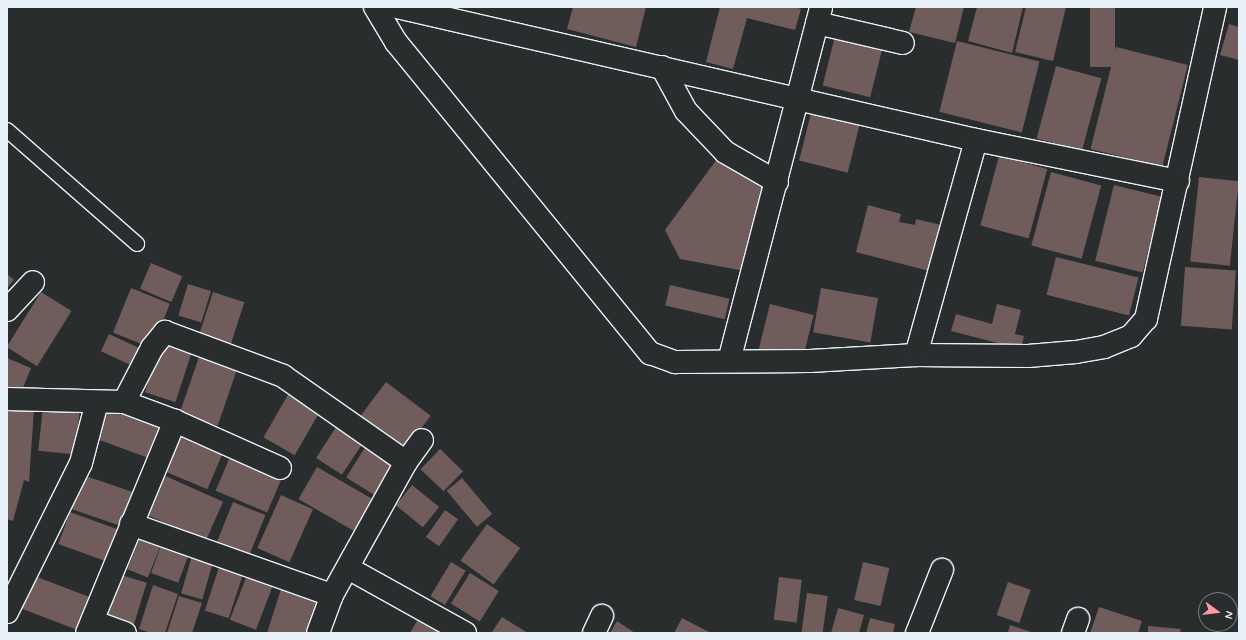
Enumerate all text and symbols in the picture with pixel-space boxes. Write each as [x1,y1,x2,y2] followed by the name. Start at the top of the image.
[1198,592,1238,632] north arrow
[1221,609,1236,620] text: N

